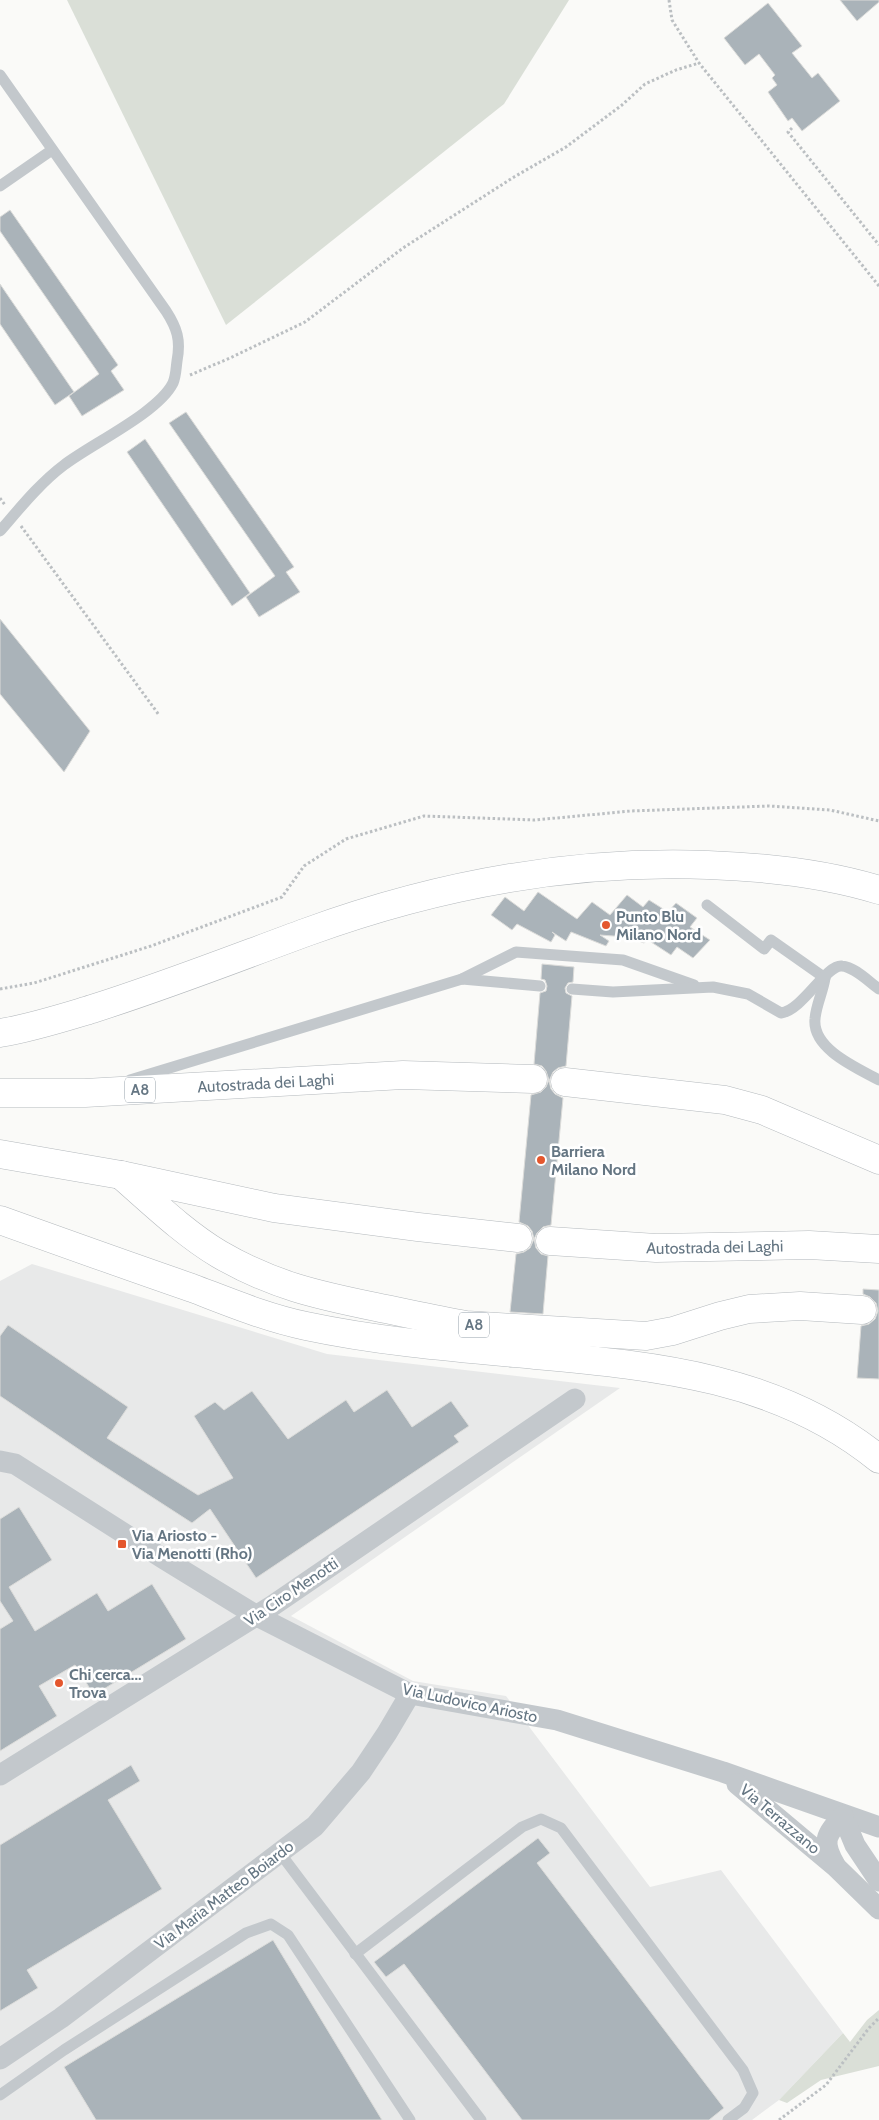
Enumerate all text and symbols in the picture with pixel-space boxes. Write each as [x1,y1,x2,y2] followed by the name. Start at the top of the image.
[616,907,701,944] place label: Punto Blu Milano Nord
[600,919,612,931] marker: Punto Blu Milano Nord
[197,1069,335,1096] street label: Autostrada dei Laghi
[125,1078,155,1102] road number: A8
[551,1142,636,1179] place label: Barriera Milano Nord
[535,1154,547,1166] marker: Barriera Milano Nord
[646,1236,783,1257] street label: Autostrada dei Laghi
[459,1312,489,1338] road number: A8
[132,1526,253,1563] place label: Via Ariosto - Via Menotti (Rho)
[116,1538,128,1550] marker: Via Ariosto - Via Menotti (Rho)
[241,1554,341,1630] street label: Via Ciro Menotti
[69,1665,142,1702] place label: Chi cerca... Trova
[53,1677,65,1689] marker: Chi cerca... Trova
[401,1679,539,1727] street label: Via Ludovico Ariosto
[736,1780,824,1858] street label: Via Terrazzano
[151,1836,297,1953] street label: Via Maria Matteo Boiardo

